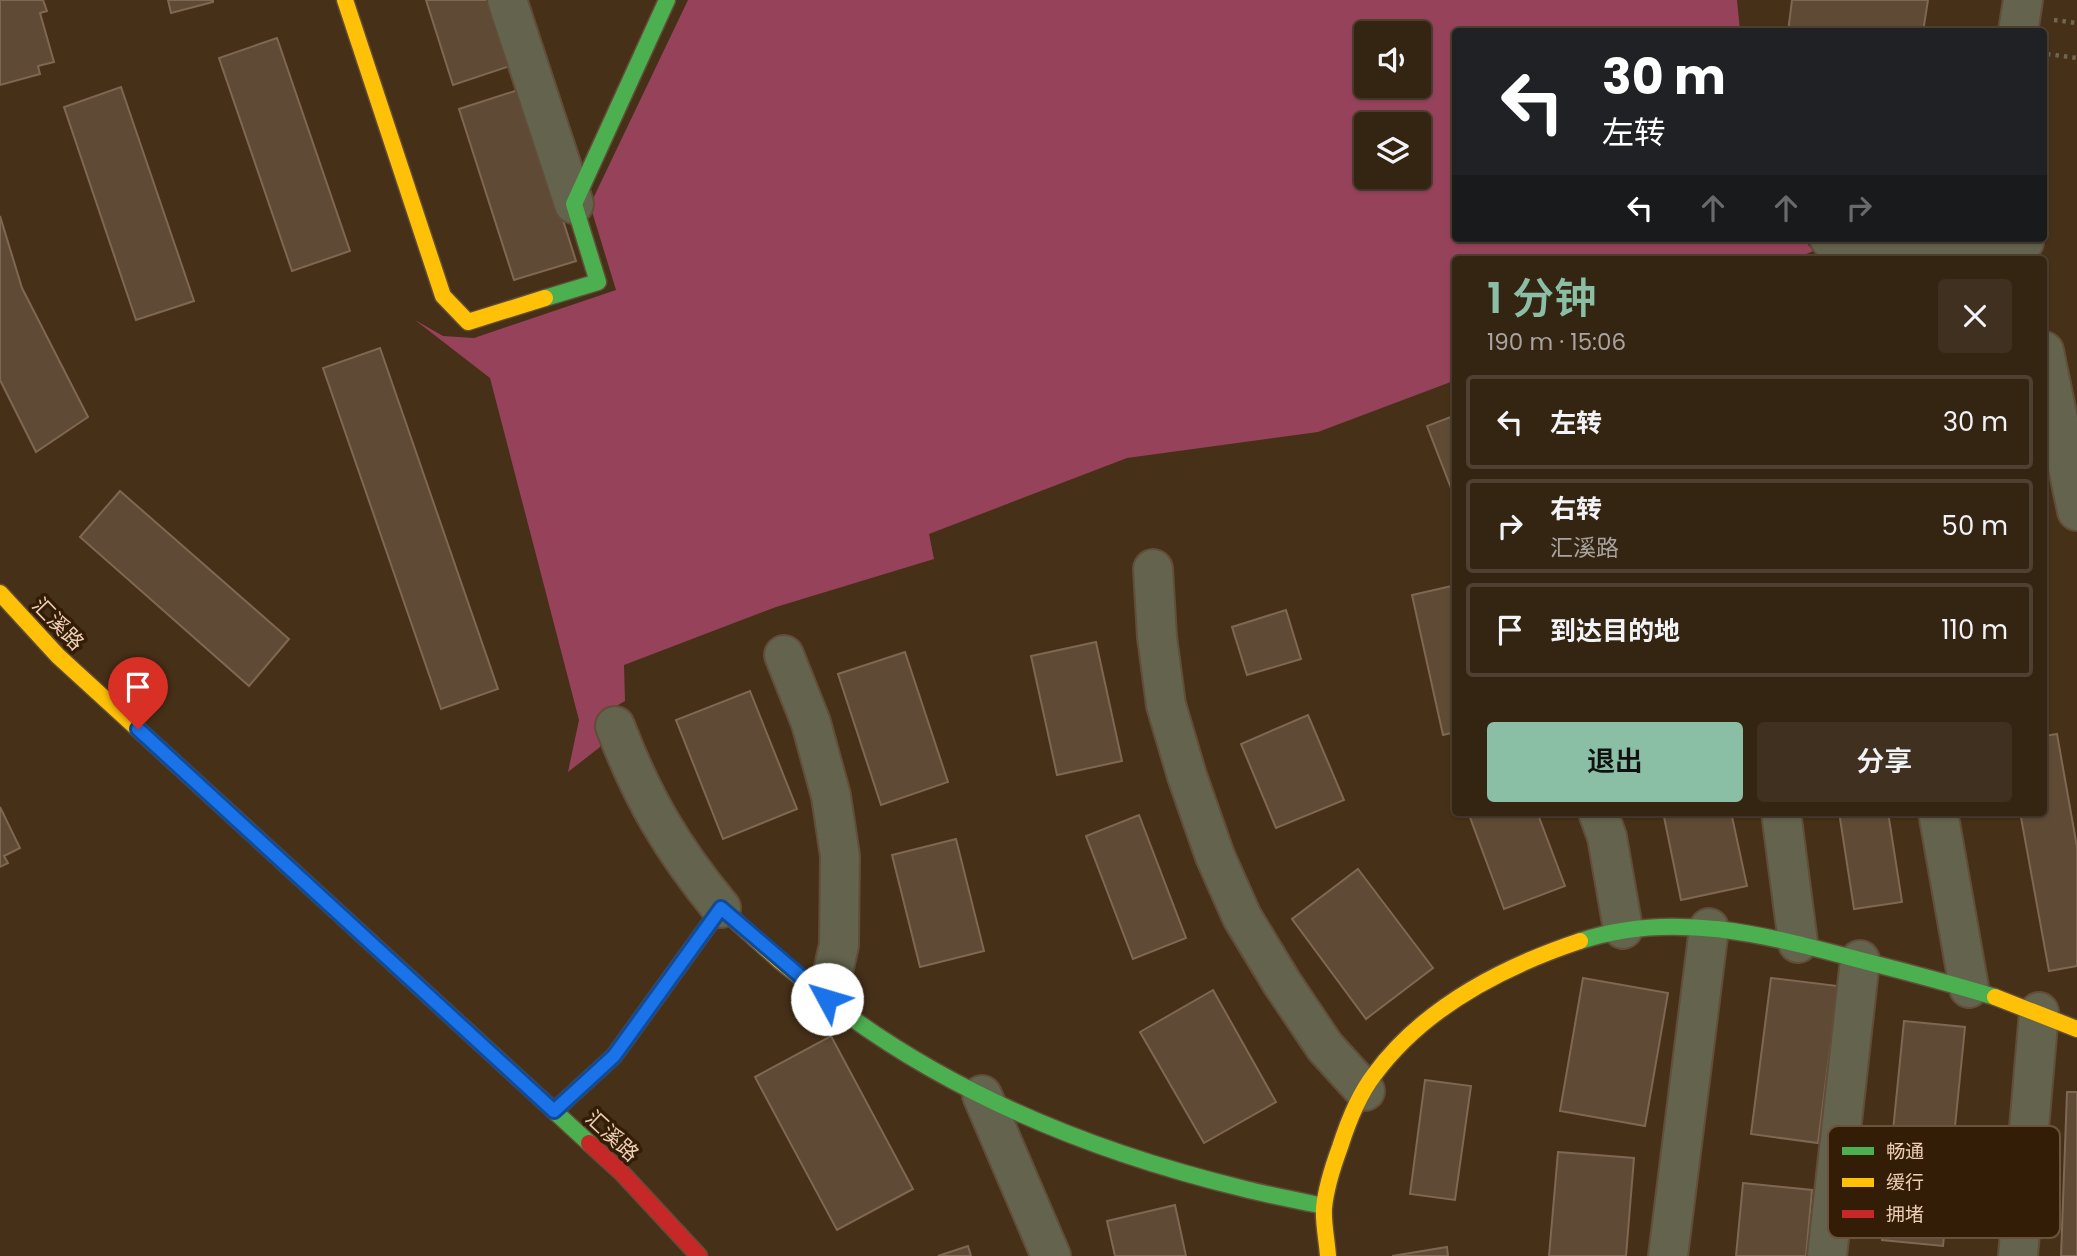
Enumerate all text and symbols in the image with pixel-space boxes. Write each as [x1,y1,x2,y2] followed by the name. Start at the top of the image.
[1354,21,1431,189] map controls
[1354,21,1431,98] button: sound
[1602,43,1726,111] text: 30 m
[1487,56,1578,147] icon: left
[1602,110,1666,155] text: 左转
[1354,112,1431,189] button: layers
[1621,189,1659,227] icon: left
[1694,189,1732,227] icon: ahead
[1767,189,1805,227] icon: ahead
[1840,189,1878,227] icon: right
[1487,269,1596,328] text: 1 分钟
[1938,279,2012,353] button: close
[1487,326,1626,358] text: 190 m · 15:06
[1491,403,1529,441] icon: left
[1943,404,2008,440] text: 30 m
[1550,405,1602,441] text: 左转
[1550,491,1602,527] text: 右转
[1491,507,1529,545] icon: right
[1942,508,2008,544] text: 50 m
[1550,532,1619,564] text: 汇溪路
[26,591,91,656] street label: 汇溪路
[1491,611,1529,649] icon: arrive
[1941,612,2008,648] text: 110 m
[1550,613,1680,649] text: 到达目的地
[108,657,168,729] pin
[119,668,157,706] icon: arrive
[1487,722,1743,802] button: 退出
[1757,722,2012,802] button: 分享
[790,962,864,1036] position arrow
[579,1104,645,1168] street label: 汇溪路
[1828,1126,2060,1238] legend
[1886,1138,1924,1165] text: 畅通
[1886,1169,1924,1196] text: 缓行
[1886,1201,1924,1228] text: 拥堵

